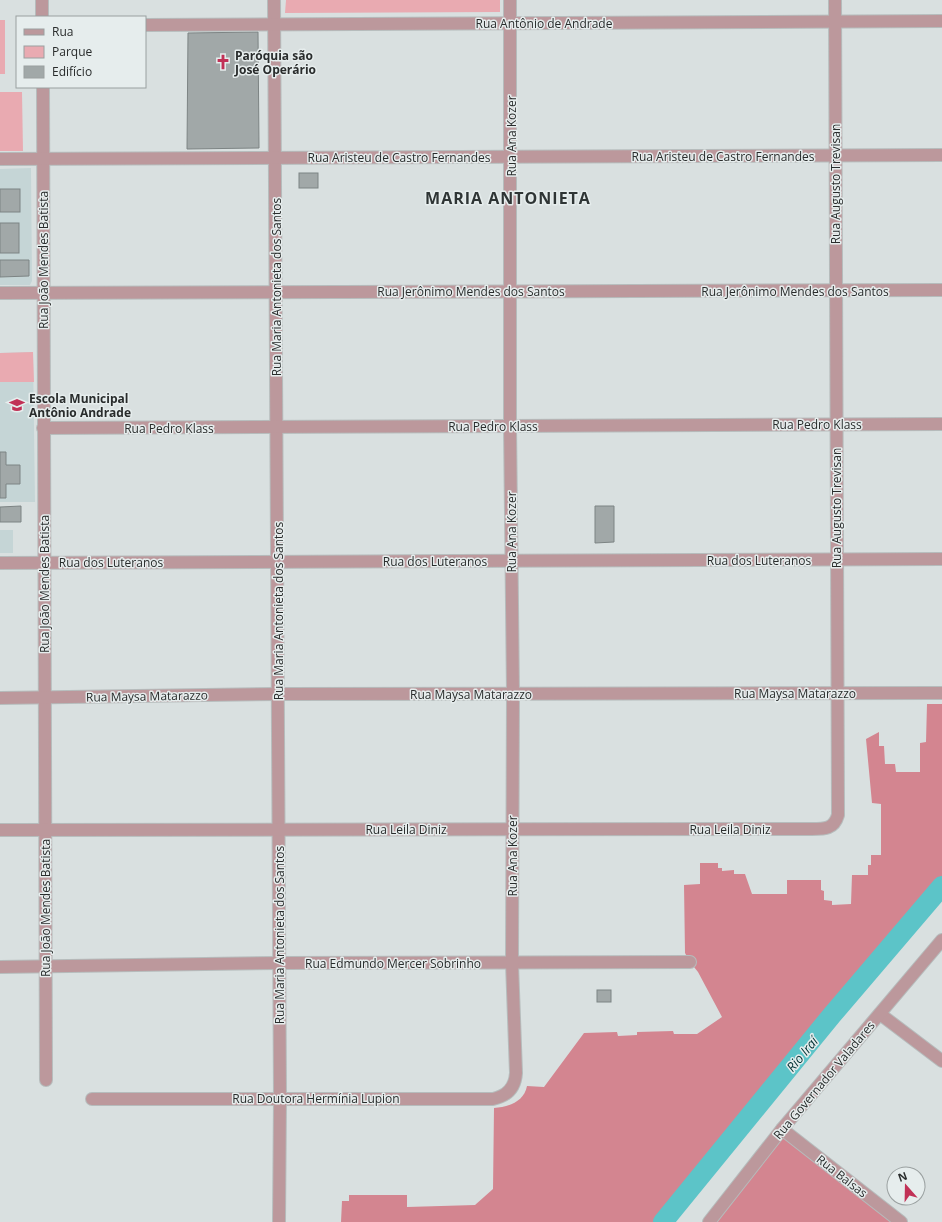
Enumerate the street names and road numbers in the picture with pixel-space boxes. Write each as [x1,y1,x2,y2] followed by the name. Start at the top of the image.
[476,15,613,32] street label: Rua Antônio de Andrade
[503,95,520,177] street label: Rua Ana Kozer
[827,124,844,244] street label: Rua Augusto Trevisan
[632,148,815,165] street label: Rua Aristeu de Castro Fernandes
[308,149,491,166] street label: Rua Aristeu de Castro Fernandes
[35,191,52,329] street label: Rua João Mendes Batista
[268,197,285,376] street label: Rua Maria Antonieta dos Santos
[377,283,565,300] street label: Rua Jerônimo Mendes dos Santos
[701,283,889,300] street label: Rua Jerônimo Mendes dos Santos
[772,416,862,433] street label: Rua Pedro Klass
[448,418,538,435] street label: Rua Pedro Klass
[124,420,214,437] street label: Rua Pedro Klass
[828,448,845,568] street label: Rua Augusto Trevisan
[503,491,520,573] street label: Rua Ana Kozer
[36,515,53,653] street label: Rua João Mendes Batista
[270,521,287,700] street label: Rua Maria Antonieta dos Santos
[707,552,812,569] street label: Rua dos Luteranos
[383,553,488,570] street label: Rua dos Luteranos
[59,554,164,571] street label: Rua dos Luteranos
[734,685,856,702] street label: Rua Maysa Matarazzo
[86,686,208,706] street label: Rua Maysa Matarazzo
[410,686,532,703] street label: Rua Maysa Matarazzo
[504,815,521,897] street label: Rua Ana Kozer
[365,821,447,838] street label: Rua Leila Diniz
[689,821,771,838] street label: Rua Leila Diniz
[37,839,54,977] street label: Rua João Mendes Batista
[271,845,288,1024] street label: Rua Maria Antonieta dos Santos
[305,955,481,972] street label: Rua Edmundo Mercer Sobrinho
[769,1017,879,1143] street label: Rua Governador Valadares
[232,1090,400,1107] street label: Rua Doutora Hermínia Lupion
[813,1151,871,1201] street label: Rua Balsas

